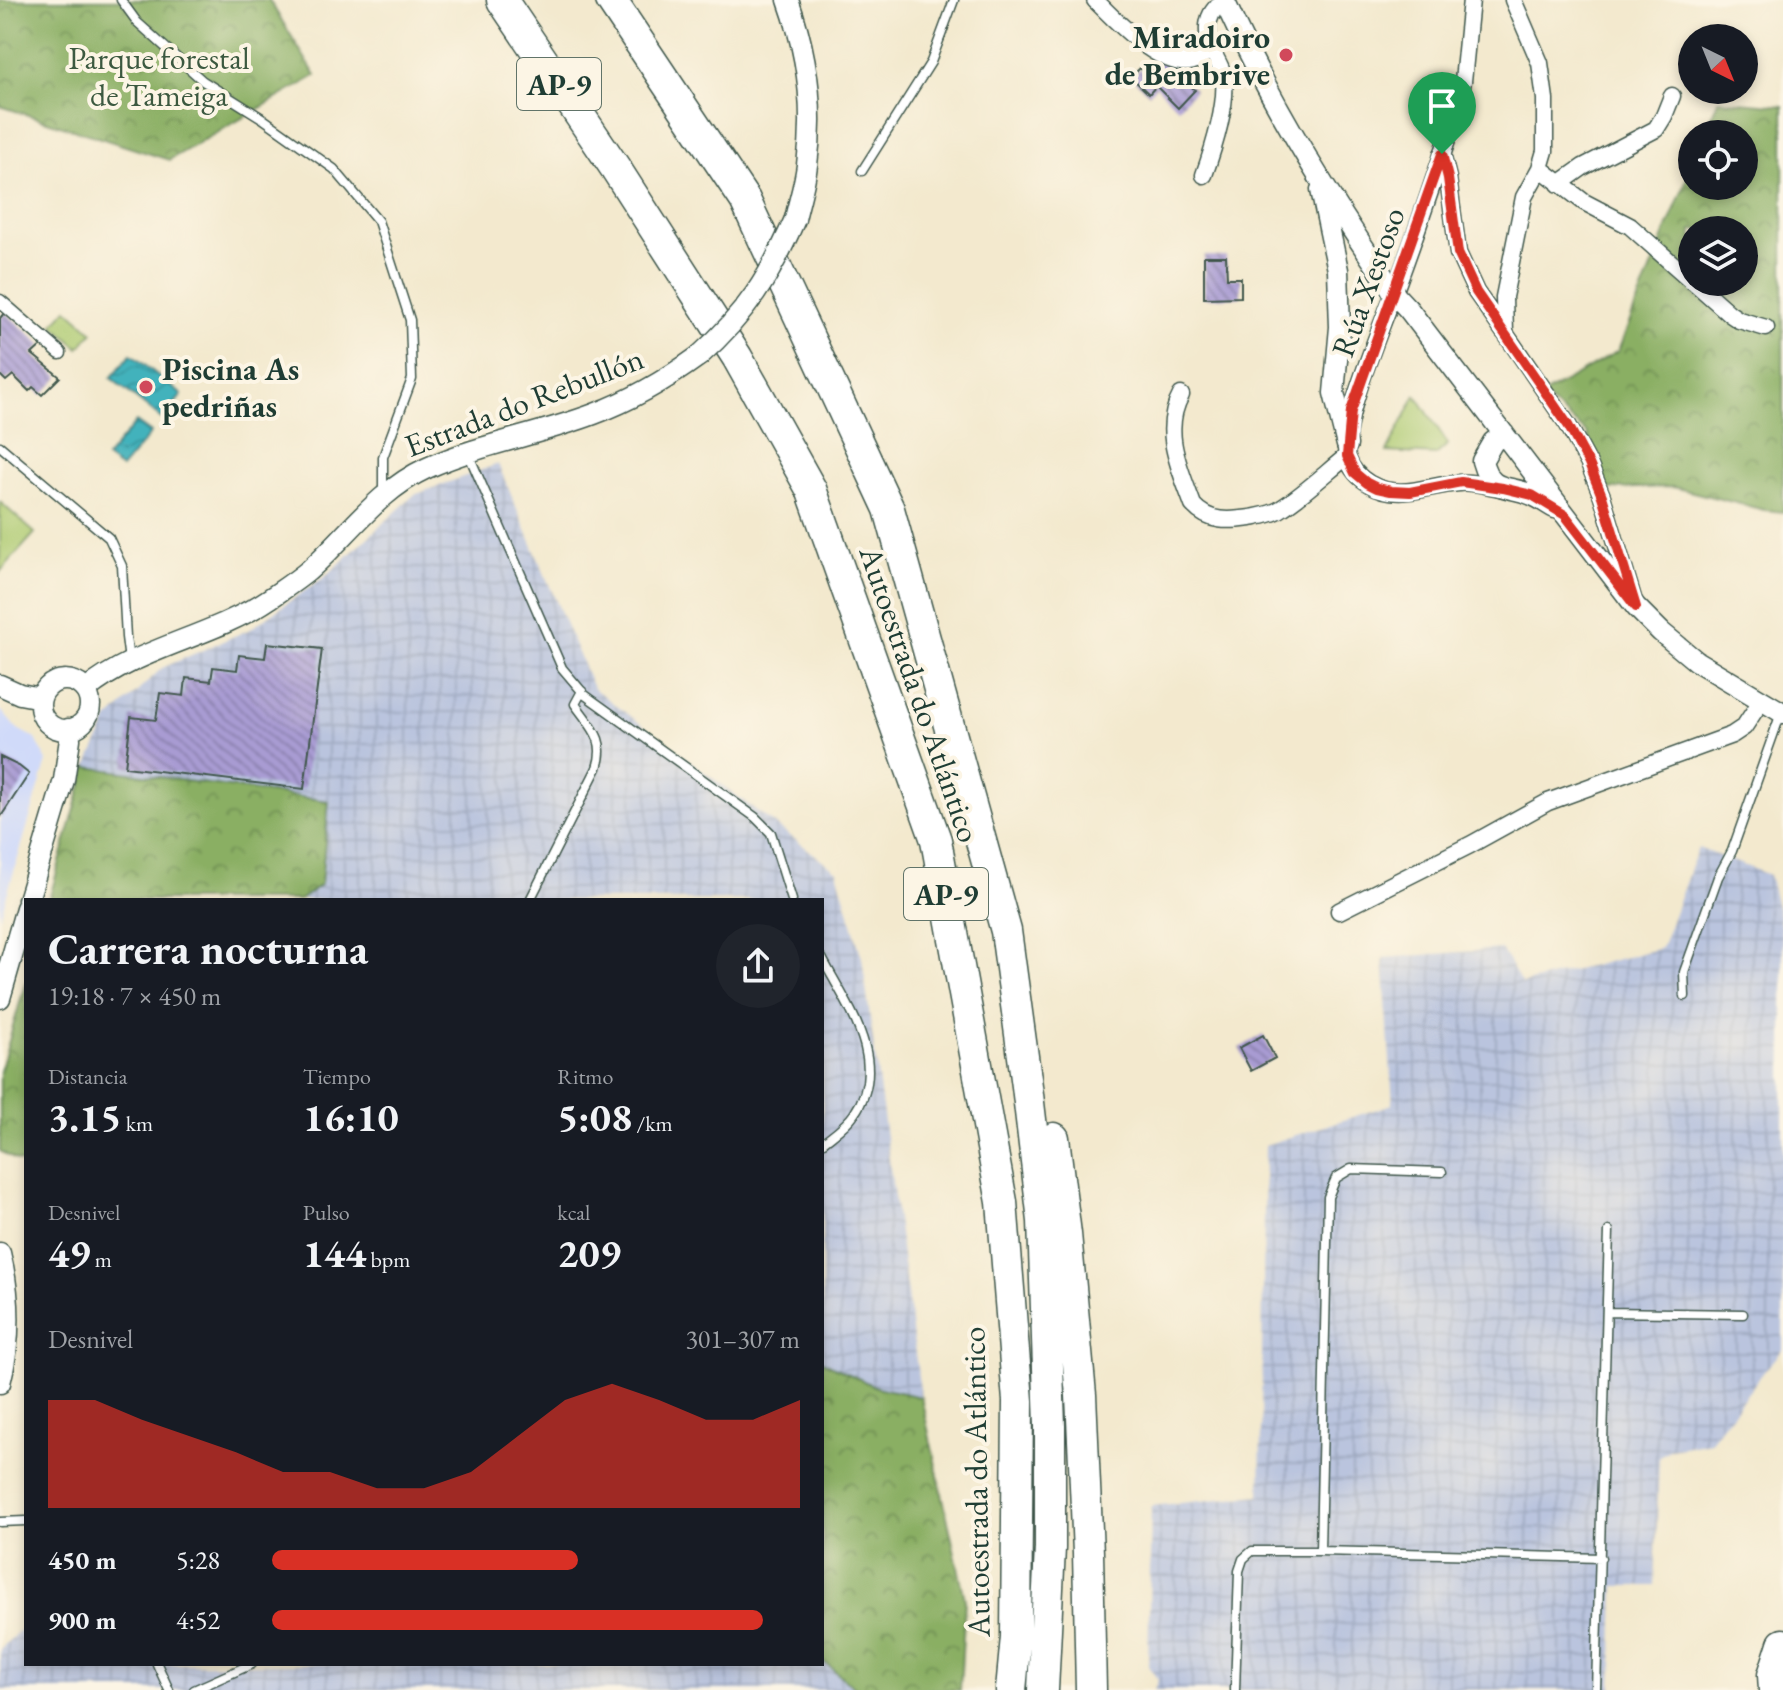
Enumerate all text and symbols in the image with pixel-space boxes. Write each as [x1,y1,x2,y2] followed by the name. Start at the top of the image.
[1105,16,1270,95] place label: Miradoiro de Bembrive
[1678,24,1758,104] north arrow
[1678,24,1758,296] map controls
[68,37,250,116] park label: Parque forestal de Tameiga
[1277,46,1295,64] marker: Miradoiro de Bembrive
[517,58,601,110] road number: AP-9
[1408,72,1476,154] pin
[1420,84,1464,128] icon: arrive
[1678,120,1758,200] button: locate
[1322,201,1414,363] street label: Rúa Xestoso
[1678,216,1758,296] button: layers
[399,337,649,467] street label: Estrada do Rebullón
[162,348,299,427] place label: Piscina As pedriñas
[137,378,155,396] marker: Piscina As pedriñas
[849,539,990,848] street label: Autoestrada do Atlántico
[904,868,988,920] road number: AP-9
[48,920,368,977] text: Carrera nocturna
[716,924,800,1008] button: share
[48,979,221,1013] text: 19:18 · 7 × 450 m
[48,1062,128,1091] text: Distancia
[303,1062,371,1091] text: Tiempo
[557,1062,613,1091] text: Ritmo
[48,1091,121,1143] text: 3.15
[303,1091,399,1143] text: 16:10
[557,1091,632,1143] text: 5:08
[121,1109,153,1138] text: km
[632,1109,673,1138] text: /km
[48,1198,120,1227] text: Desnivel
[303,1198,350,1227] text: Pulso
[557,1198,590,1227] text: kcal
[48,1227,90,1279] text: 49
[303,1227,366,1279] text: 144
[557,1227,621,1279] text: 209
[90,1245,112,1274] text: m
[366,1245,410,1274] text: bpm
[48,1322,133,1356] text: Desnivel
[685,1322,800,1356] text: 301–307 m
[952,1326,1000,1639] street label: Autoestrada do Atlántico
[48,1543,116,1577] text: 450 m
[176,1543,220,1577] text: 5:28
[48,1603,116,1637] text: 900 m
[176,1603,220,1637] text: 4:52

